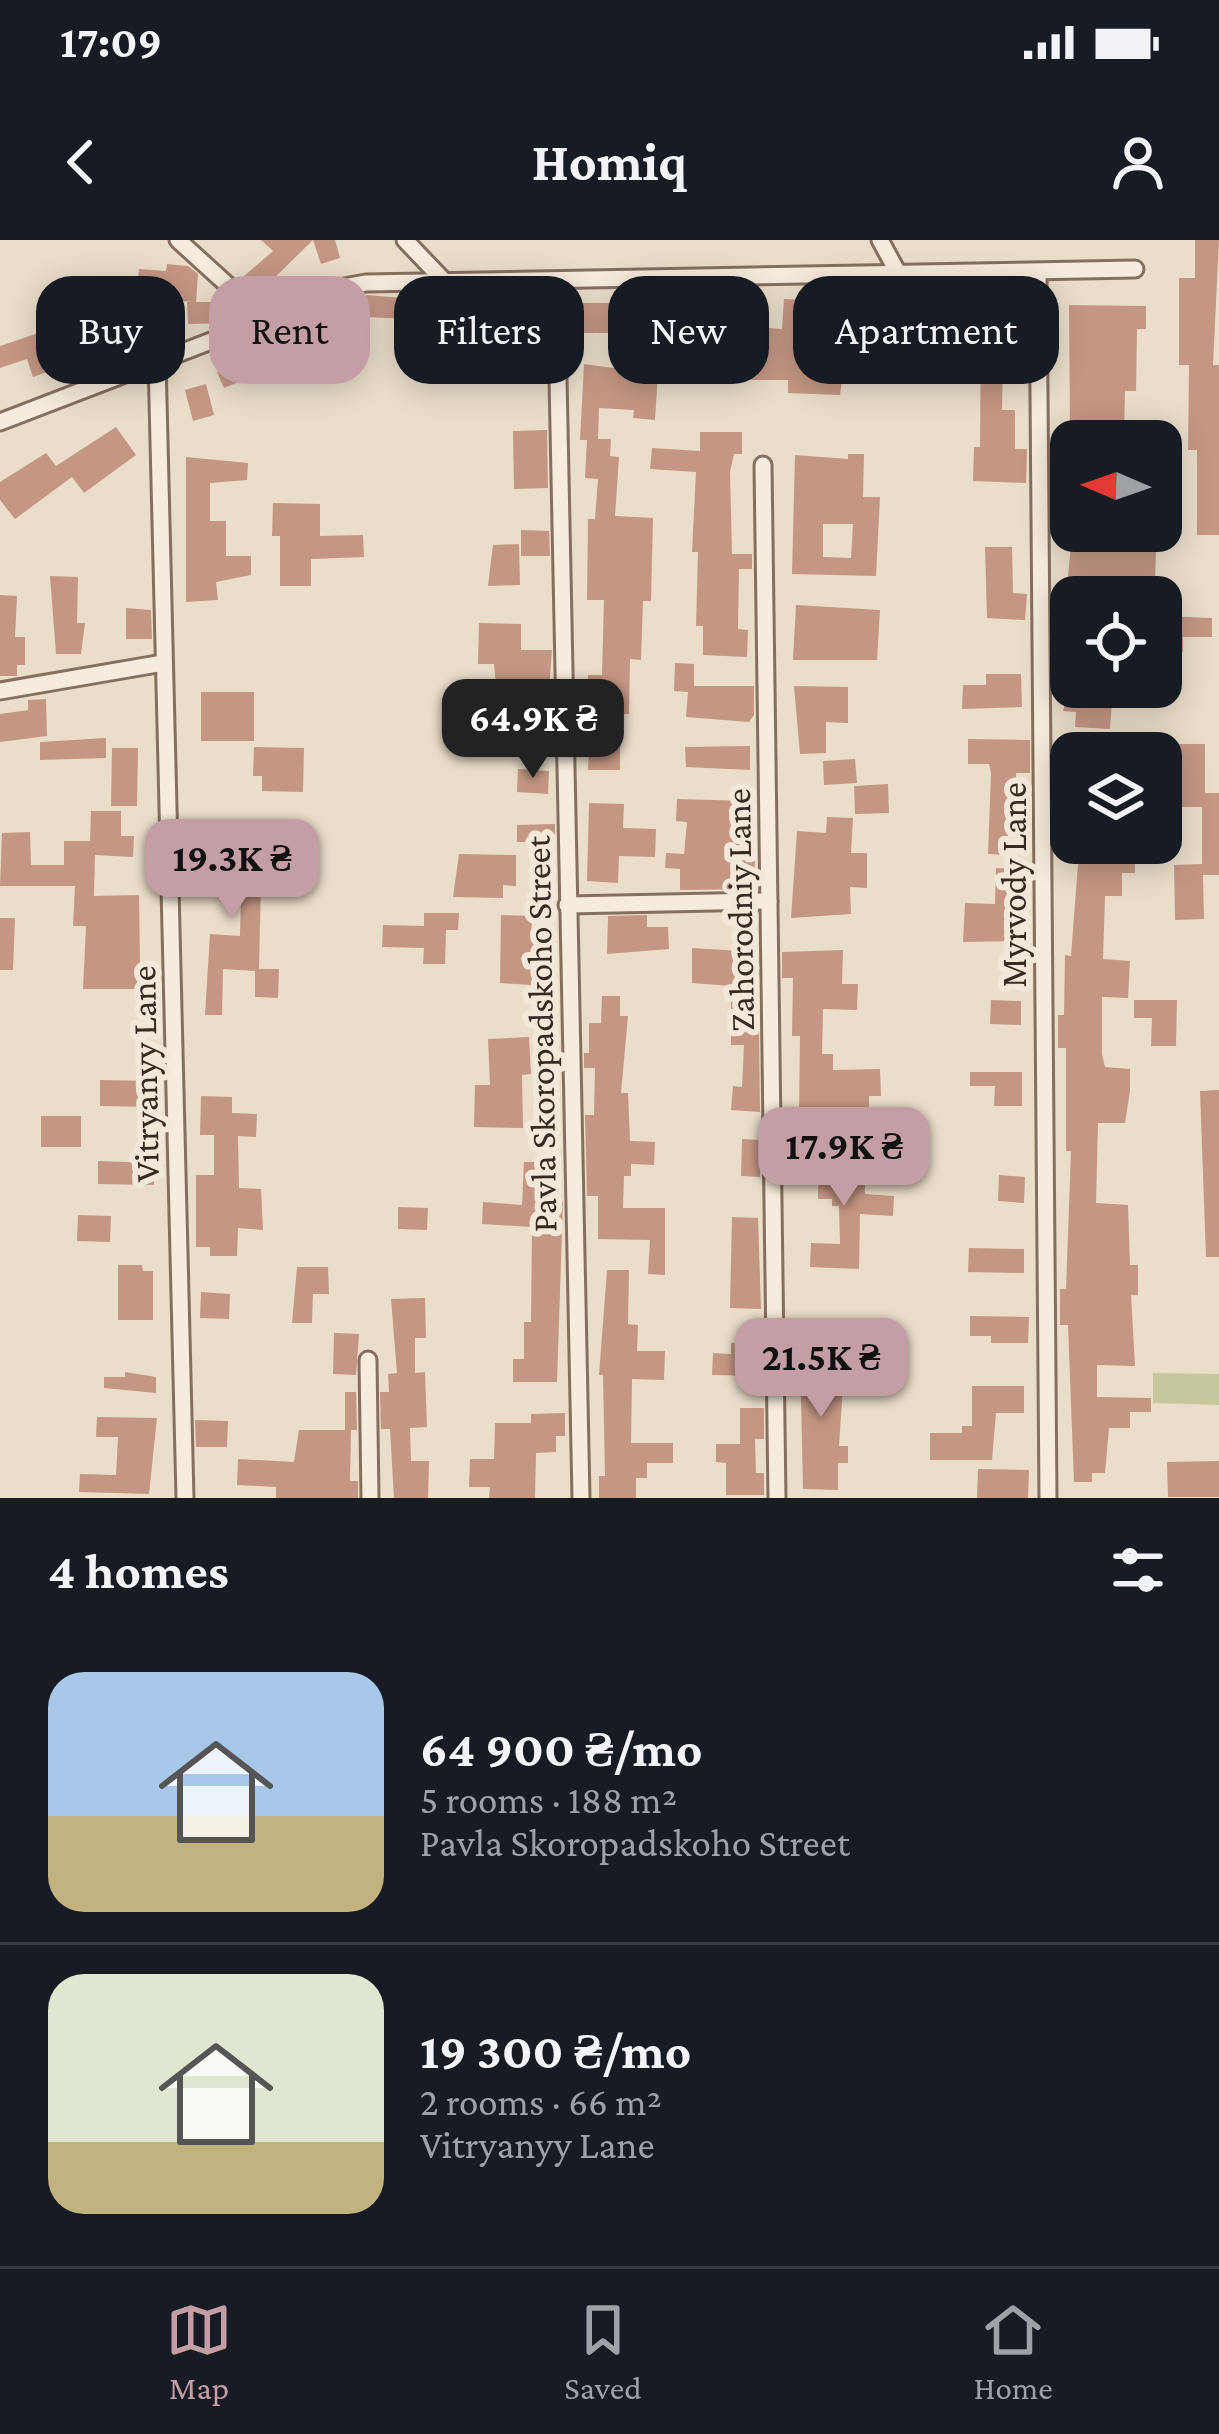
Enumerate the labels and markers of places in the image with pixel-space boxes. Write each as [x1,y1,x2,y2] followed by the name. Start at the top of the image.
[422,679,644,781] pin: 64.9K ₴
[121,819,343,921] pin: 19.3K ₴
[733,1107,955,1209] pin: 17.9K ₴
[710,1318,932,1420] pin: 21.5K ₴

